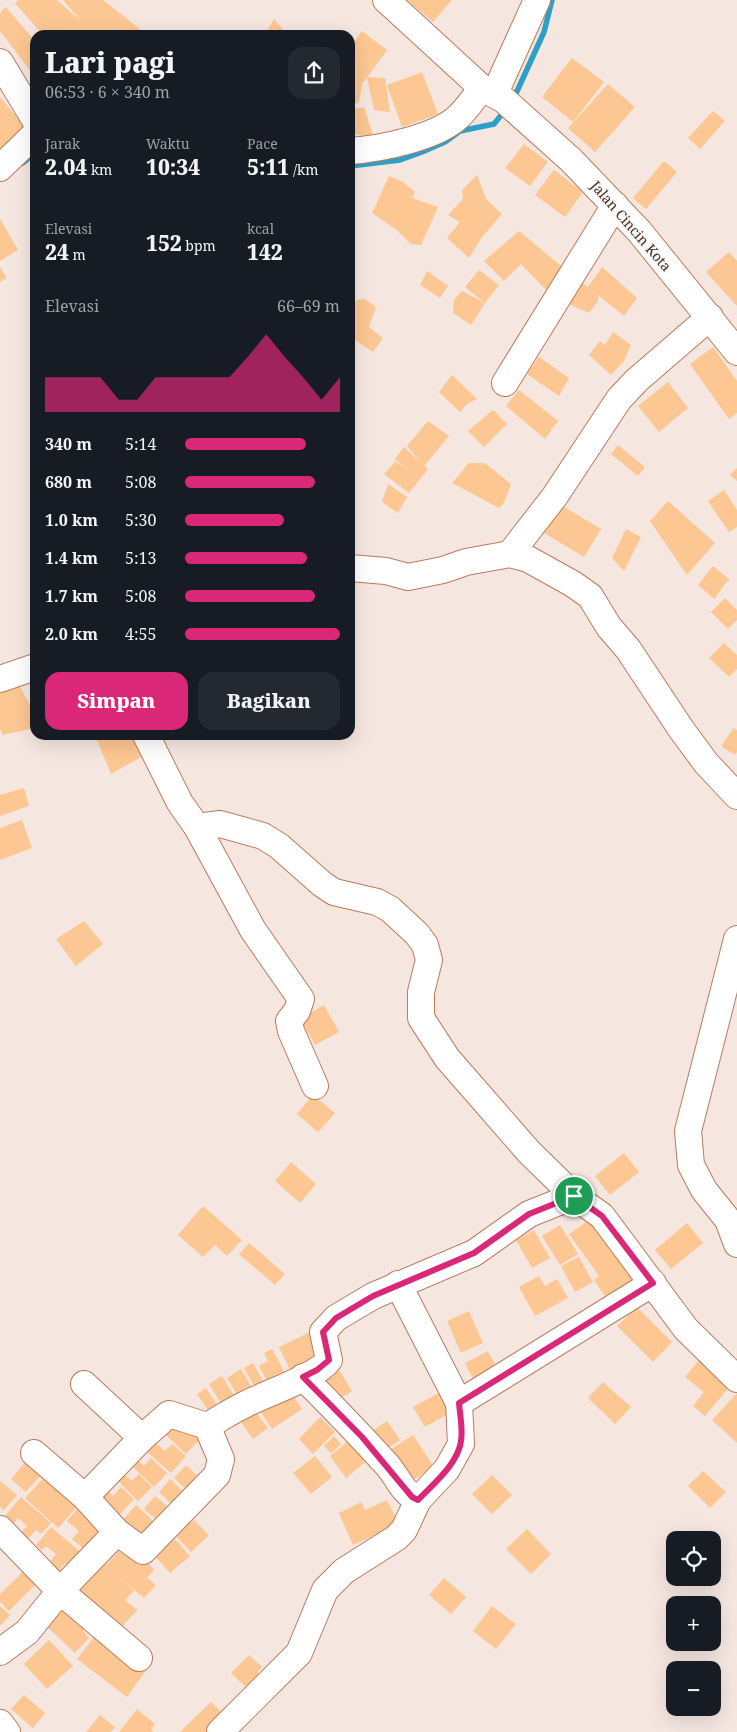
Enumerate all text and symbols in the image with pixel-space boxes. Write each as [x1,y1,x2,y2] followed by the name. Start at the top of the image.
[45,43,175,81] text: Lari pagi
[288,47,340,99] button: share
[45,81,170,103] text: 06:53 · 6 × 340 m
[45,134,80,153] text: Jarak
[146,134,190,153] text: Waktu
[247,134,278,153] text: Pace
[45,153,87,181] text: 2.04
[146,153,200,181] text: 10:34
[247,153,289,181] text: 5:11
[87,160,112,179] text: km
[289,160,318,179] text: /km
[586,176,676,275] street label: Jalan Cincin Kota
[45,219,92,238] text: Elevasi
[247,219,274,238] text: kcal
[146,229,182,257] text: 152
[182,236,216,255] text: bpm
[45,238,69,266] text: 24
[247,238,283,266] text: 142
[69,245,86,264] text: m
[45,295,99,317] text: Elevasi
[277,295,340,317] text: 66–69 m
[45,433,92,455] text: 340 m
[125,433,156,455] text: 5:14
[45,471,92,493] text: 680 m
[125,471,156,493] text: 5:08
[45,509,98,531] text: 1.0 km
[125,509,156,531] text: 5:30
[45,547,98,569] text: 1.4 km
[125,547,156,569] text: 5:13
[45,585,98,607] text: 1.7 km
[125,585,156,607] text: 5:08
[45,623,98,645] text: 2.0 km
[125,623,156,645] text: 4:55
[45,672,188,730] button: Simpan
[198,672,340,730] button: Bagikan
[553,1175,595,1217] pin
[560,1182,588,1210] icon: arrive
[666,1531,721,1716] map controls
[666,1531,721,1586] button: locate
[666,1596,721,1651] button: +
[666,1661,721,1716] button: −

